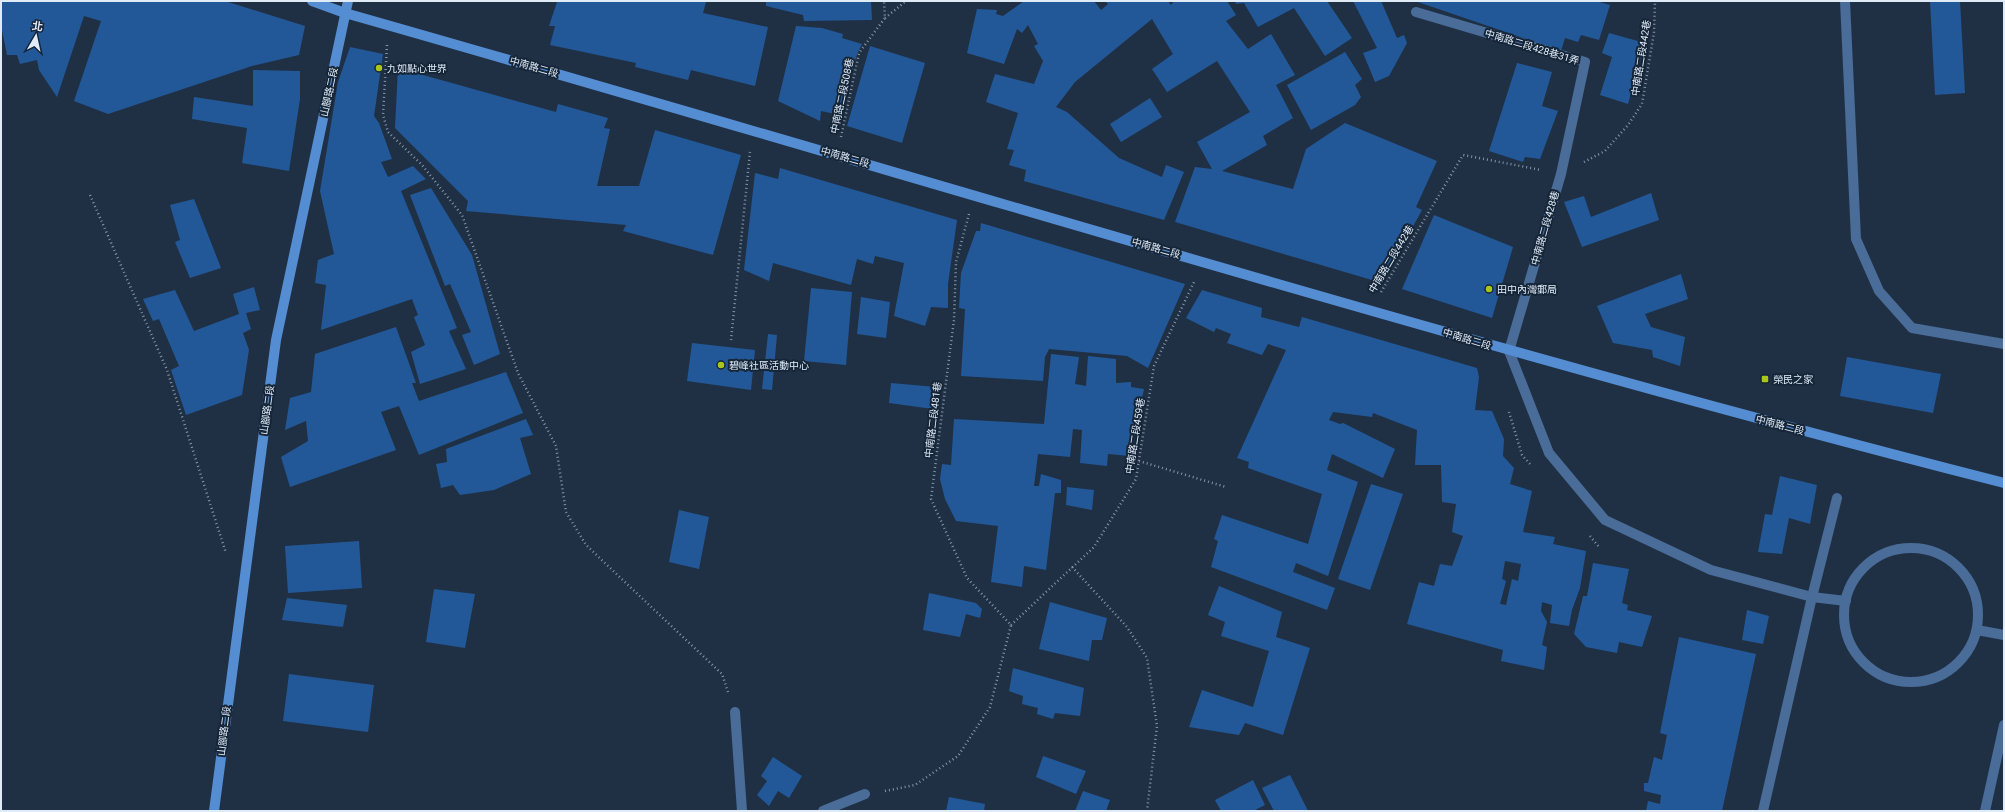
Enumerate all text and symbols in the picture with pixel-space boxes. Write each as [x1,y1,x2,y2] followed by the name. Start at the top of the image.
[16,16,56,56] north arrow
[31,19,44,34] text: 北
[1630,19,1652,97] street label: 中南路二段442巷
[1483,27,1581,67] street label: 中南路二段428巷31弄
[508,55,560,79] street label: 中南路二段
[829,57,855,135] street label: 中南路二段508巷
[374,63,384,73] marker: 九如點心世界
[387,63,447,74] place label: 九如點心世界
[318,66,340,118] street label: 山腳路二段
[819,145,871,169] street label: 中南路二段
[1529,190,1561,266] street label: 中南路二段428巷
[1366,223,1416,295] street label: 中南路二段442巷
[1130,236,1182,260] street label: 中南路二段
[1484,284,1494,294] marker: 田中內灣郵局
[1497,284,1557,295] place label: 田中內灣郵局
[1441,326,1493,352] street label: 中南路二段
[716,360,726,370] marker: 碧峰社區活動中心
[729,360,809,371] place label: 碧峰社區活動中心
[1760,374,1770,384] marker: 榮民之家
[1773,374,1814,385] place label: 榮民之家
[923,381,943,459] street label: 中南路二段481巷
[258,384,276,436] street label: 山腳路二段
[1124,397,1146,475] street label: 中南路二段459巷
[1754,413,1806,437] street label: 中南路二段
[215,706,233,756] street label: 山腳路二段

